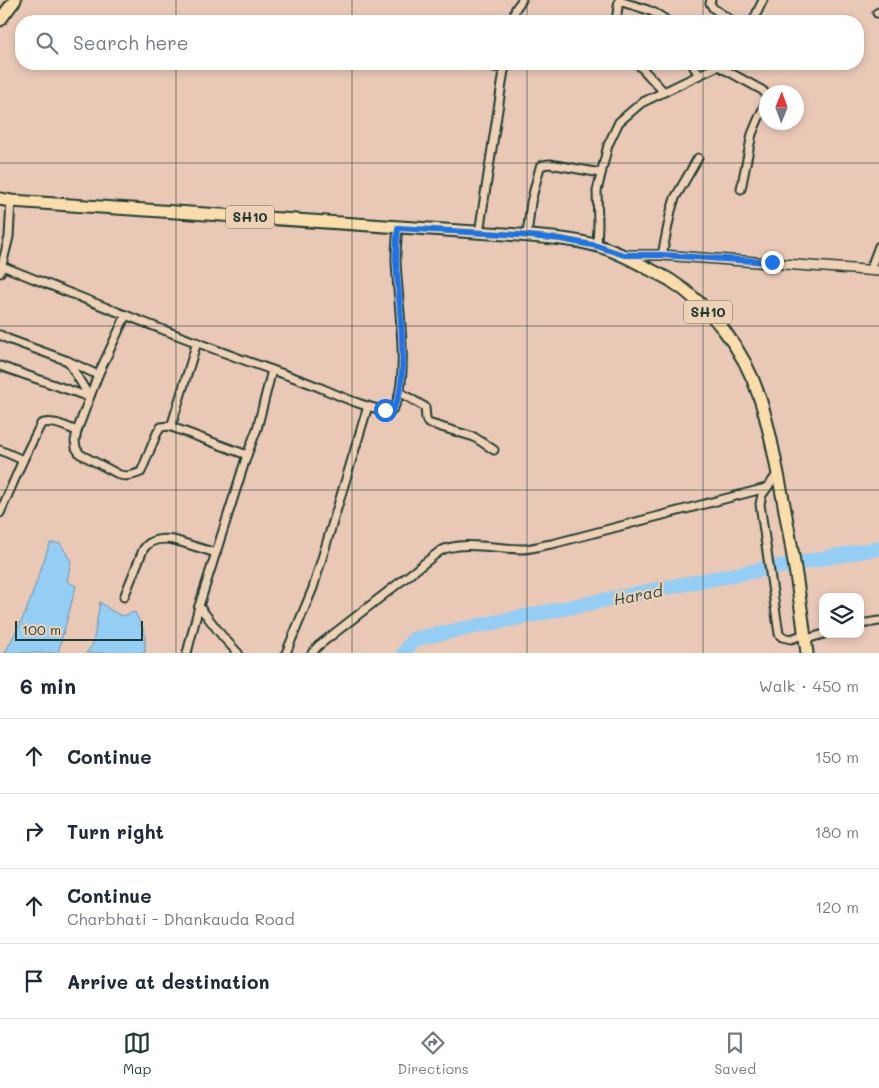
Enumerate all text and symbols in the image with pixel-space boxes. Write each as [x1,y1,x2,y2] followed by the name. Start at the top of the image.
[15,15,864,70] search box
[33,29,61,57] icon: search
[73,30,189,55] text: Search here
[759,85,804,130] north arrow
[226,206,274,228] road number: SH10
[761,251,784,274] route end
[684,300,732,324] road number: SH10
[374,399,397,422] route start
[612,579,665,610] water label: Harad
[819,593,864,638] map controls
[819,593,864,638] button: layers
[15,618,142,641] scale bar
[22,620,61,639] text: 100 m
[20,672,76,699] text: 6 min
[759,675,859,696] text: Walk · 450 m
[20,742,48,770] icon: ahead
[67,744,152,769] text: Continue
[815,746,859,767] text: 150 m
[20,817,48,845] icon: right
[67,819,164,844] text: Turn right
[814,821,859,842] text: 180 m
[67,883,152,908] text: Continue
[20,892,48,920] icon: ahead
[815,896,859,917] text: 120 m
[67,908,295,929] text: Charbhati - Dhankauda Road
[20,967,48,995] icon: arrive
[67,969,270,994] text: Arrive at destination
[123,1029,151,1078] tab: Map
[397,1029,469,1078] tab: Directions
[714,1029,756,1078] tab: Saved

